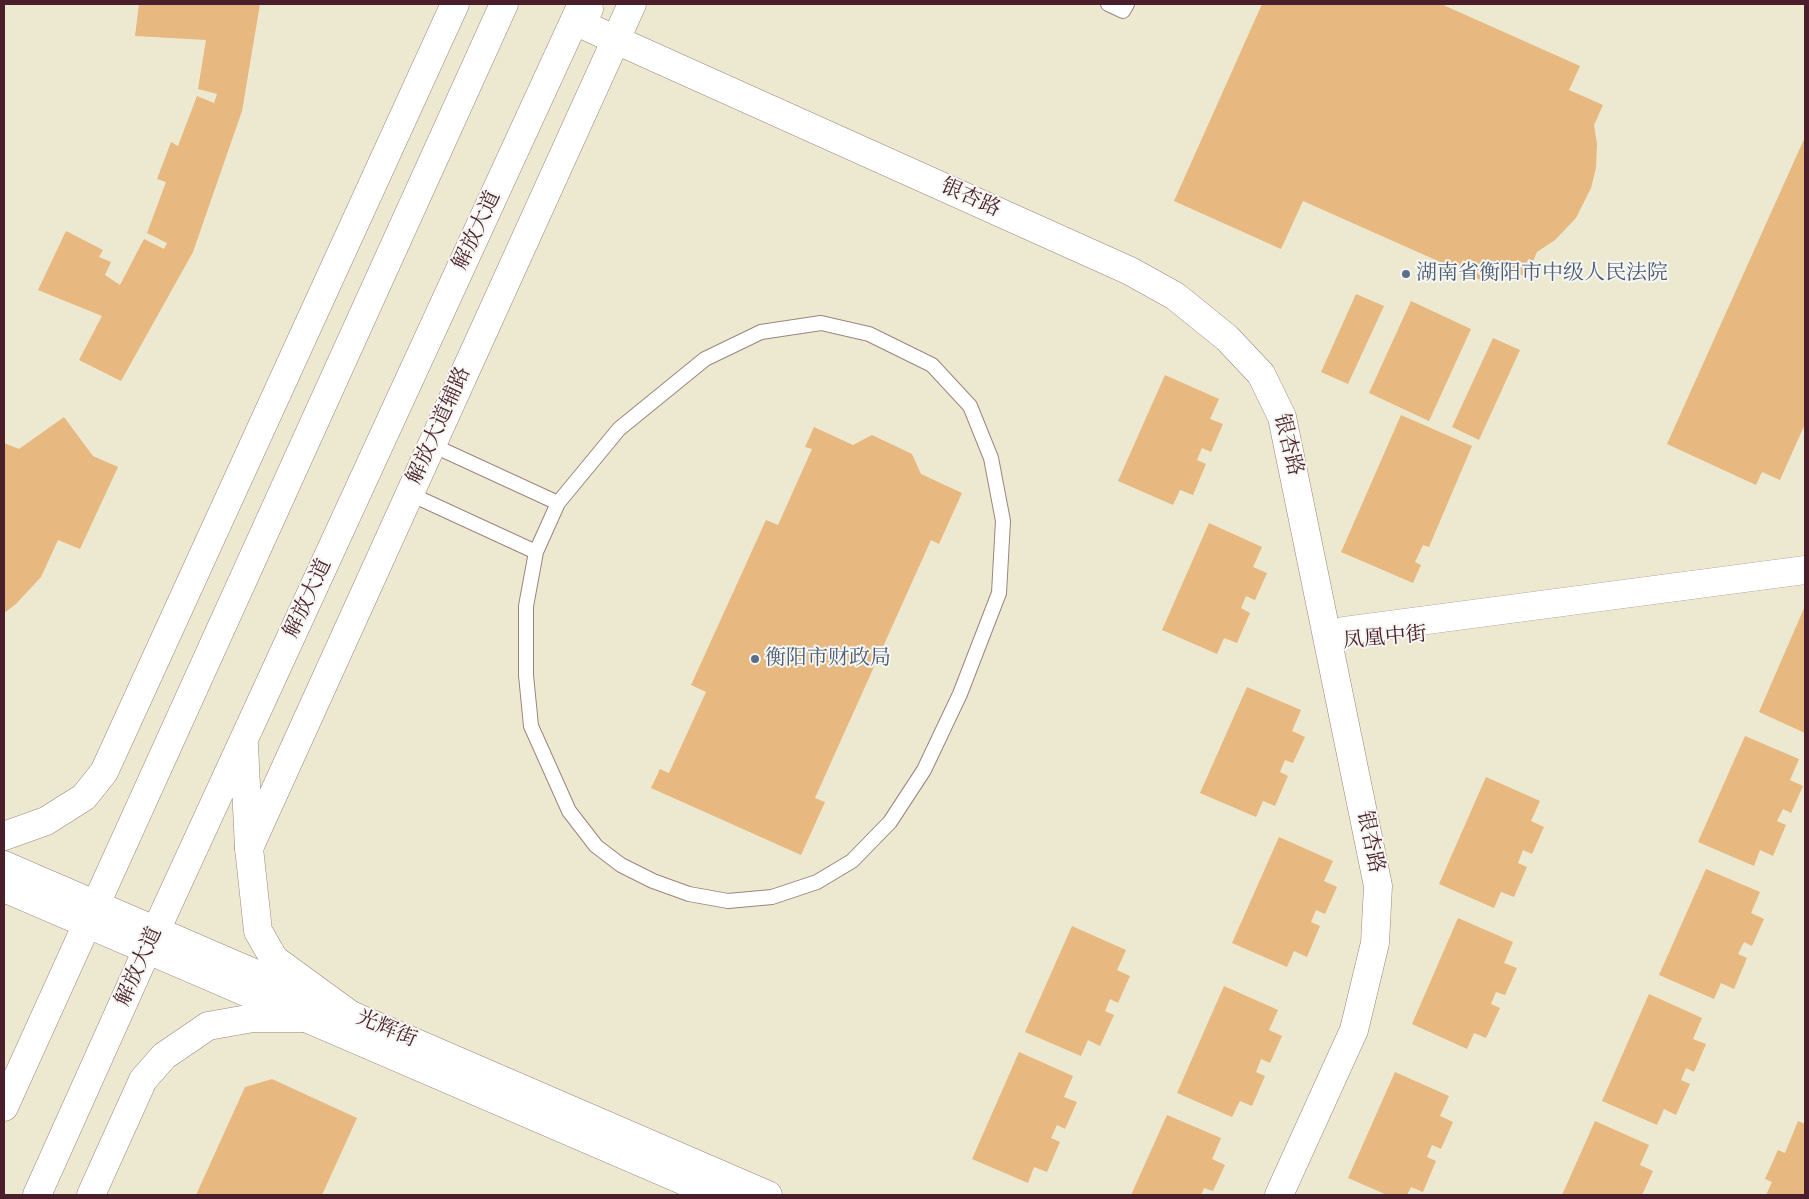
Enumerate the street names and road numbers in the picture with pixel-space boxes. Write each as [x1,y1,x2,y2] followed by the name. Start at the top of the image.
[936,175,1004,223] street label: 银杏路
[449,188,507,274] street label: 解放大道
[403,363,477,489] street label: 解放大道辅路
[1267,411,1307,479] street label: 银杏路
[280,556,338,642] street label: 解放大道
[1342,623,1428,655] street label: 凤凰中街
[1350,809,1388,875] street label: 银杏路
[111,924,169,1010] street label: 解放大道
[352,1006,420,1054] street label: 光辉街

